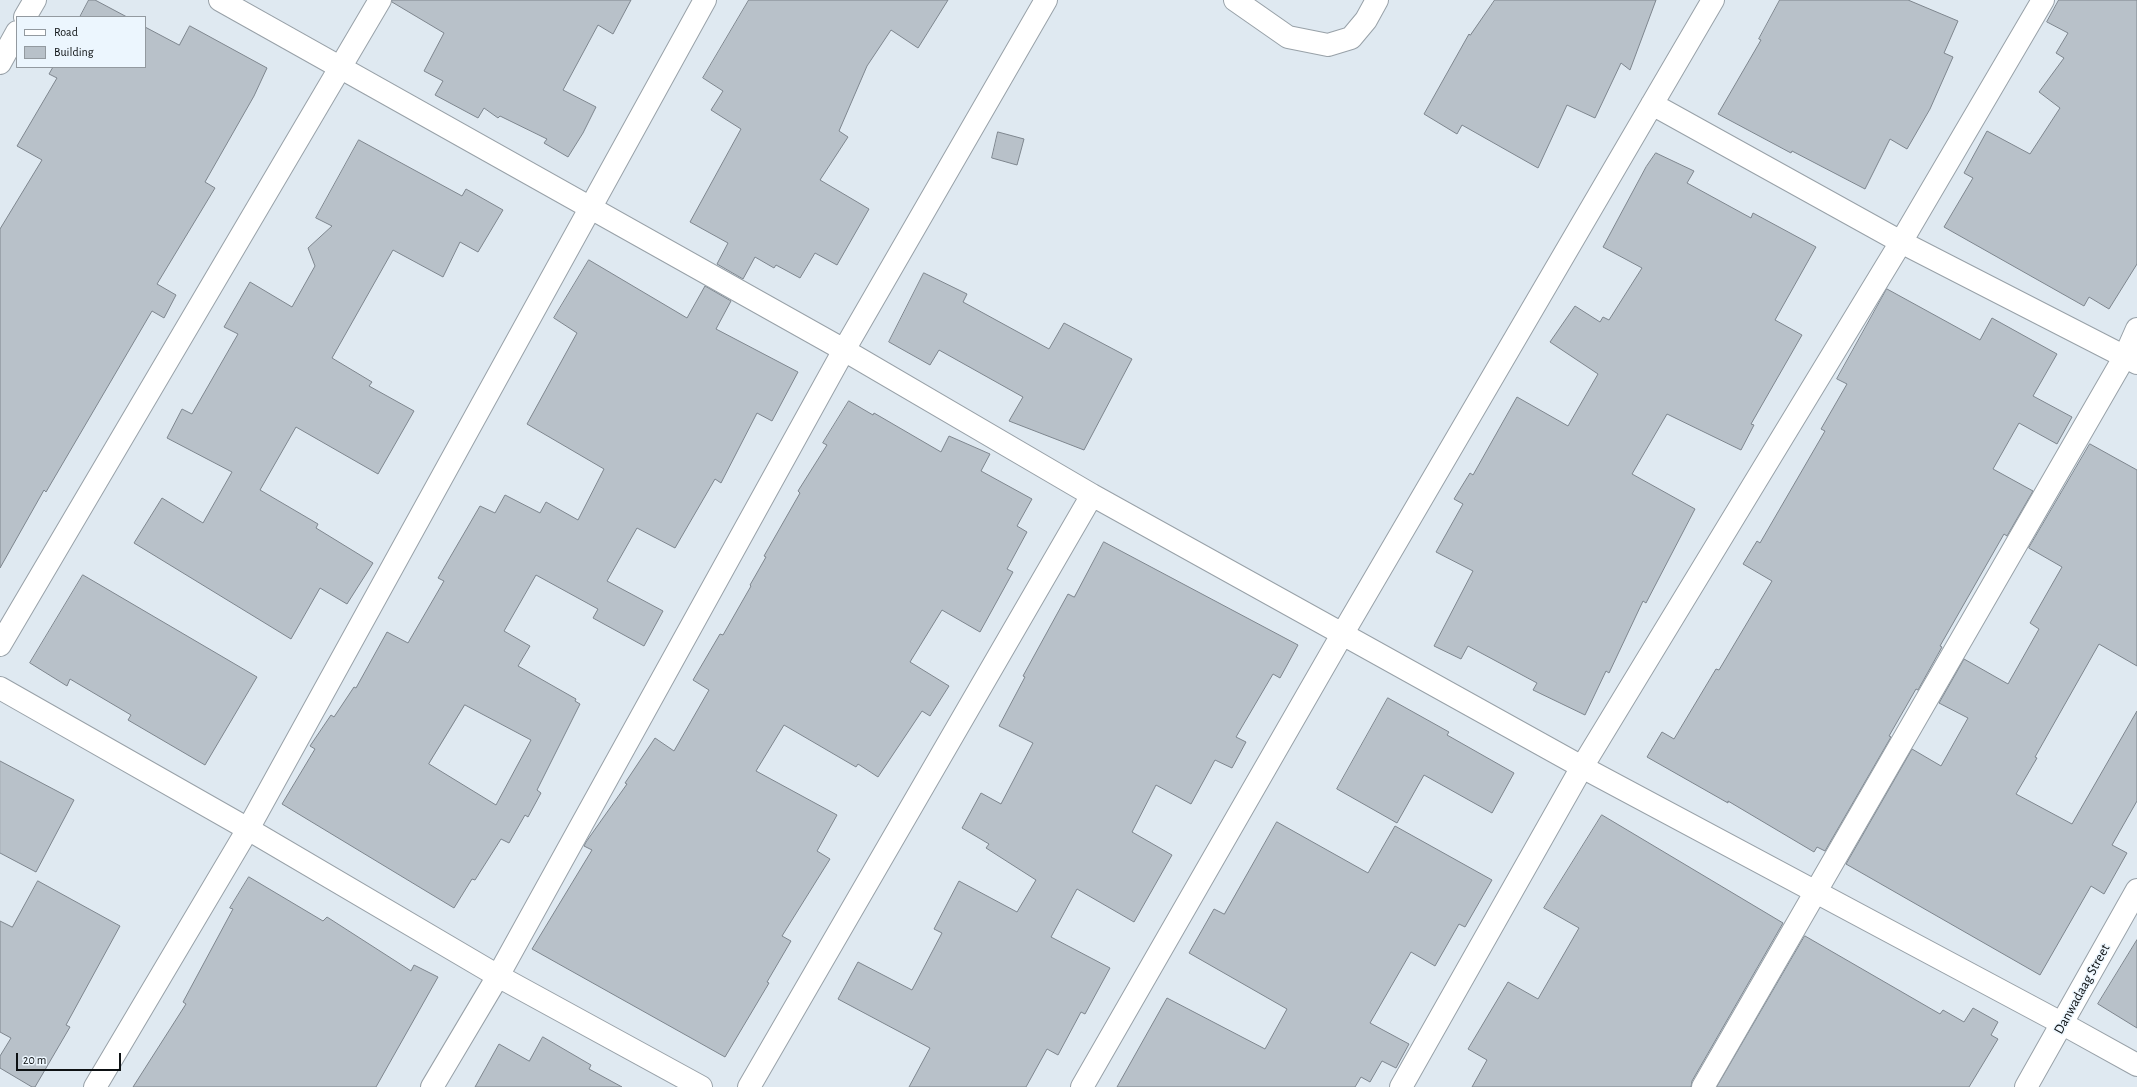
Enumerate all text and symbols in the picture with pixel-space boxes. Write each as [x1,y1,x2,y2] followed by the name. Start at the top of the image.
[16,16,146,68] legend
[54,26,78,38] text: Road
[54,46,94,58] text: Building
[2050,941,2114,1037] street label: Danwadaag Street
[18,1045,123,1071] scale bar
[23,1054,46,1066] text: 20 m

